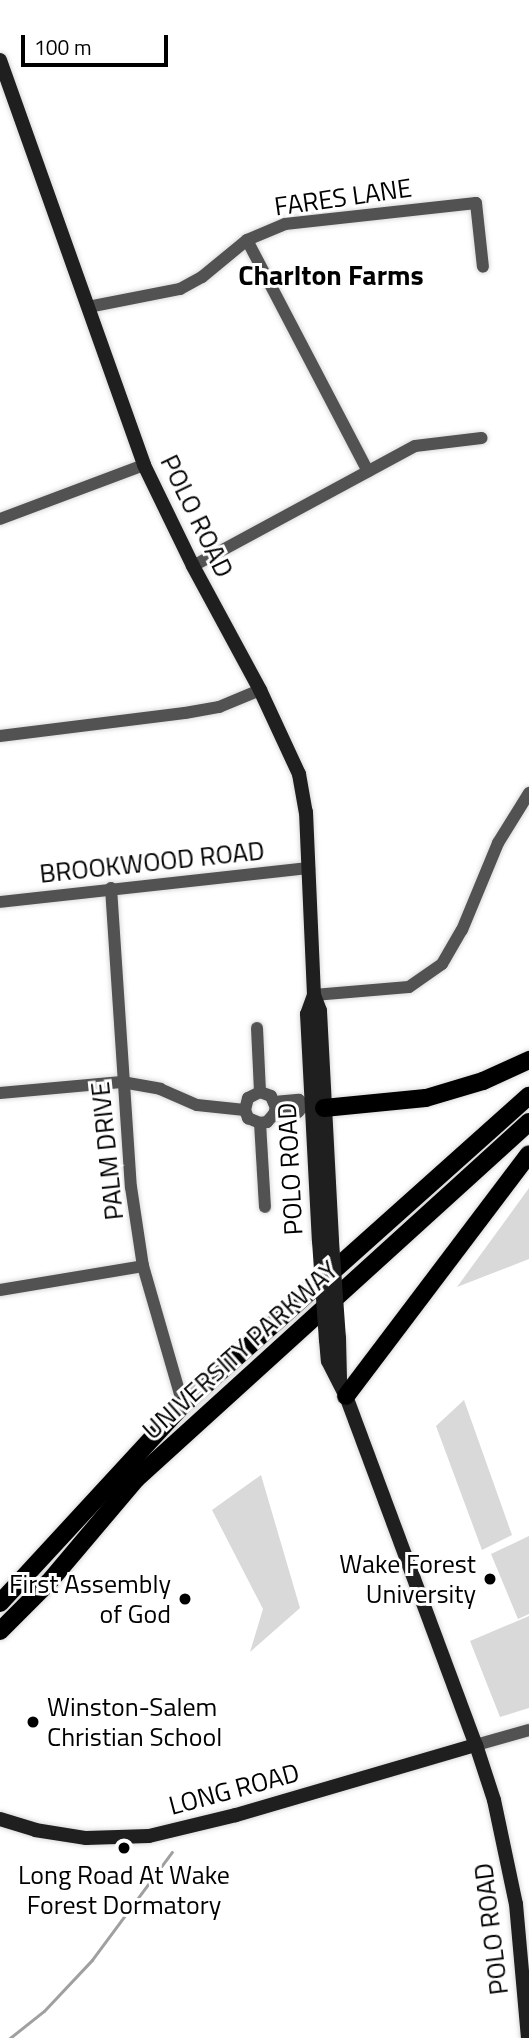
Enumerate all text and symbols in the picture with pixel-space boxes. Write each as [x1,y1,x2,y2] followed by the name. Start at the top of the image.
[24,21,172,65] scale bar
[34,31,91,63] text: 100 m
[272,172,414,222] street label: FARES LANE
[238,258,424,292] district label: Charlton Farms
[154,450,240,582] street label: POLO ROAD
[38,835,266,889] street label: BROOKWOOD ROAD
[84,1080,130,1222] street label: PALM DRIVE
[271,1102,309,1236] street label: POLO ROAD
[136,1254,344,1446] street label: UNIVERSITY PARKWAY
[339,1548,476,1610] place label: Wake Forest University
[9,1568,171,1630] place label: First Assembly of God
[482,1571,498,1587] marker: Wake Forest University
[177,1591,193,1607] marker: First Assembly of God
[47,1691,222,1752] place label: Winston-Salem Christian School
[25,1714,41,1730] marker: Winston-Salem Christian School
[165,1757,303,1821] street label: LONG ROAD
[116,1840,132,1856] marker: Long Road At Wake Forest Dormatory
[18,1859,230,1920] place label: Long Road At Wake Forest Dormatory
[467,1861,515,1997] street label: POLO ROAD

